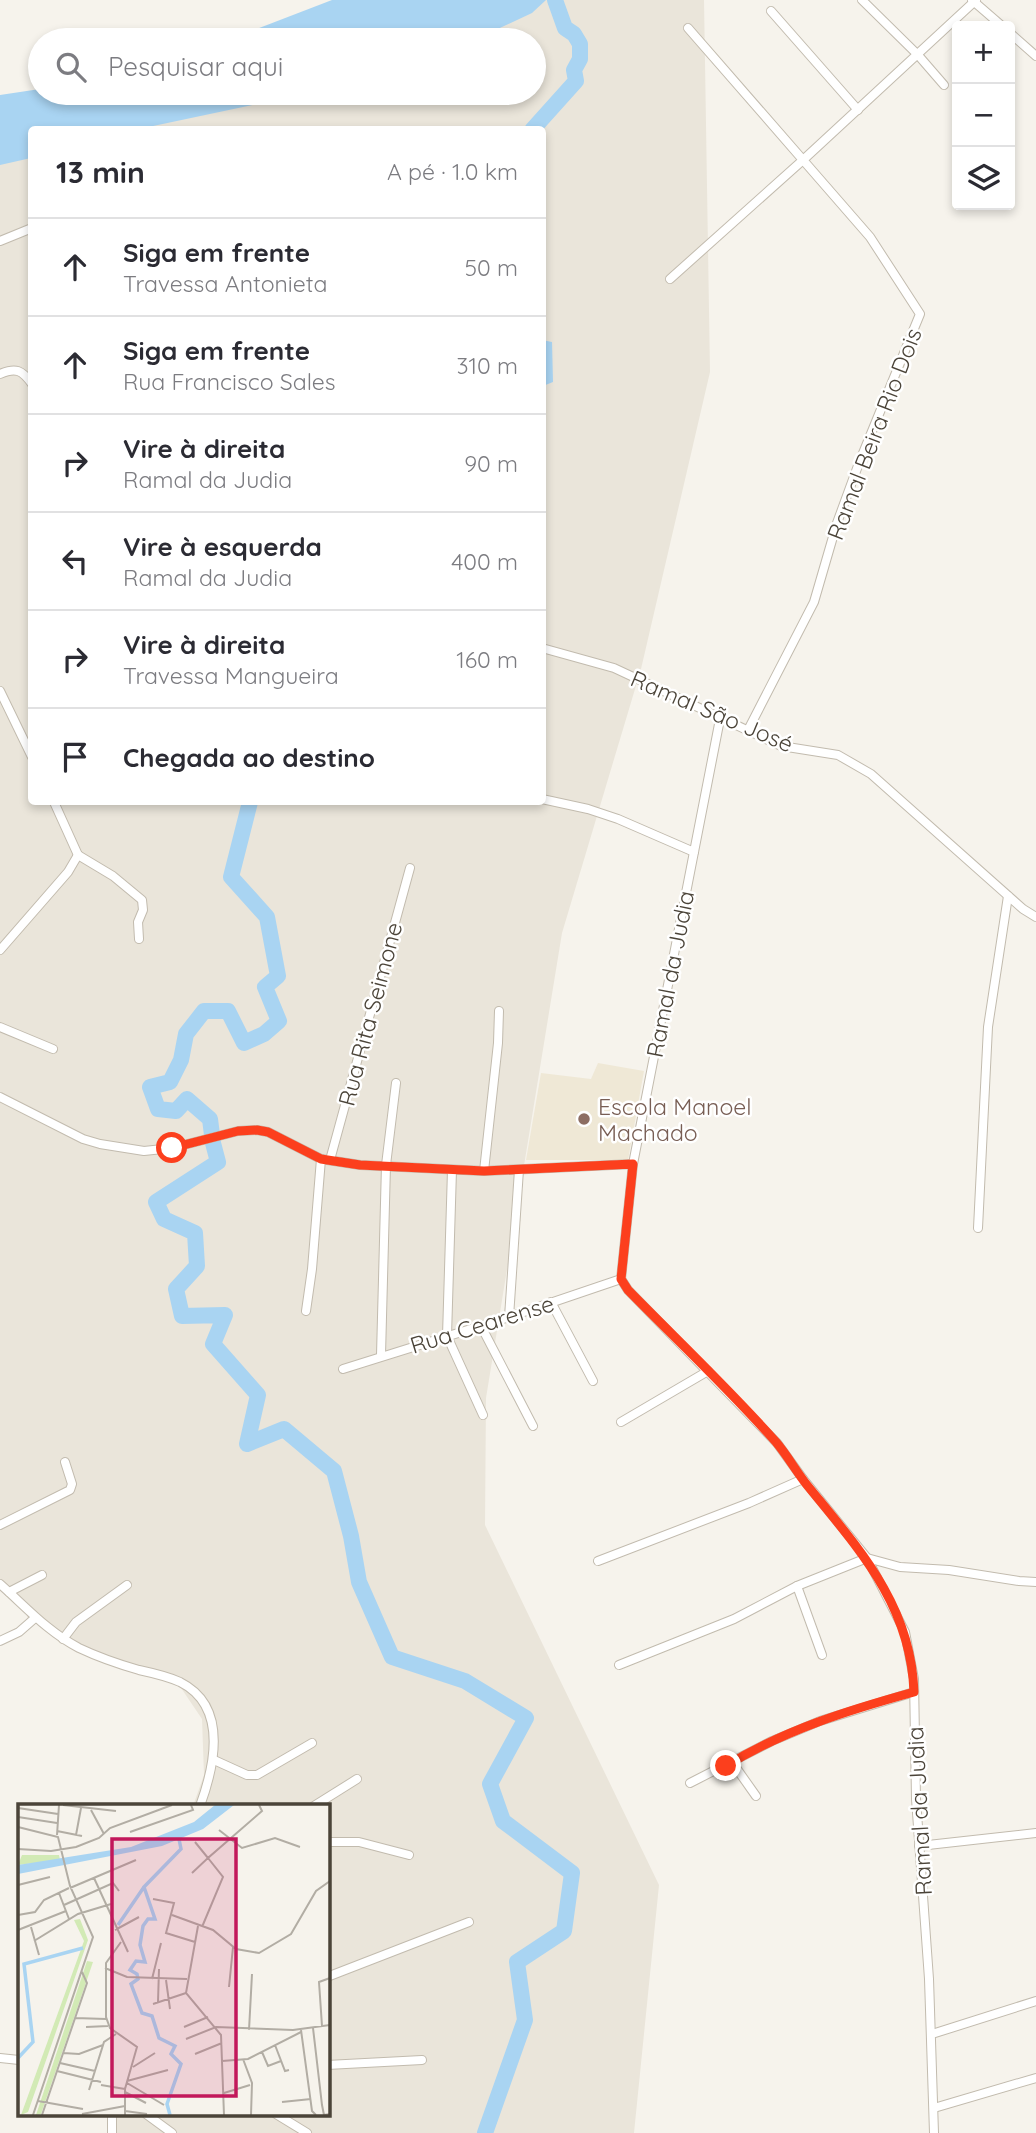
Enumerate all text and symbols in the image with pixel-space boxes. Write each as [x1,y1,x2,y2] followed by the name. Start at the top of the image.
[952,21,1015,210] map controls
[952,21,1015,84] button: +
[28,28,546,105] search box
[52,48,90,86] icon: search
[108,50,283,83] text: Pesquisar aqui
[952,84,1015,147] button: −
[952,147,1015,210] button: layers
[56,153,145,191] text: 13 min
[387,157,518,186] text: A pé · 1.0 km
[123,236,310,269] text: Siga em frente
[56,248,94,286] icon: ahead
[465,253,518,282] text: 50 m
[123,269,327,298] text: Travessa Antonieta
[820,324,928,544] street label: Ramal Beira Rio Dois
[123,334,310,367] text: Siga em frente
[56,346,94,384] icon: ahead
[456,351,518,380] text: 310 m
[123,367,336,396] text: Rua Francisco Sales
[123,432,285,465] text: Vire à direita
[56,444,94,482] icon: right
[464,449,518,478] text: 90 m
[123,465,292,494] text: Ramal da Judia
[123,530,322,563] text: Vire à esquerda
[56,542,94,580] icon: left
[451,547,518,576] text: 400 m
[123,563,292,592] text: Ramal da Judia
[123,628,285,661] text: Vire à direita
[56,640,94,678] icon: right
[456,645,518,674] text: 160 m
[123,661,339,690] text: Travessa Mangueira
[626,664,798,758] street label: Ramal São José
[56,738,94,776] icon: arrive
[123,741,375,774] text: Chegada ao destino
[640,888,700,1060] street label: Ramal da Judia
[332,919,408,1109] street label: Rua Rita Seimone
[598,1092,752,1147] place label: Escola Manoel Machado
[576,1111,592,1127] marker: Escola Manoel Machado
[156,1132,187,1163] route start
[407,1288,557,1360] street label: Rua Cearense
[900,1726,938,1896] street label: Ramal da Judia
[710,1750,741,1781] route end
[18,1804,329,2116] inset map

